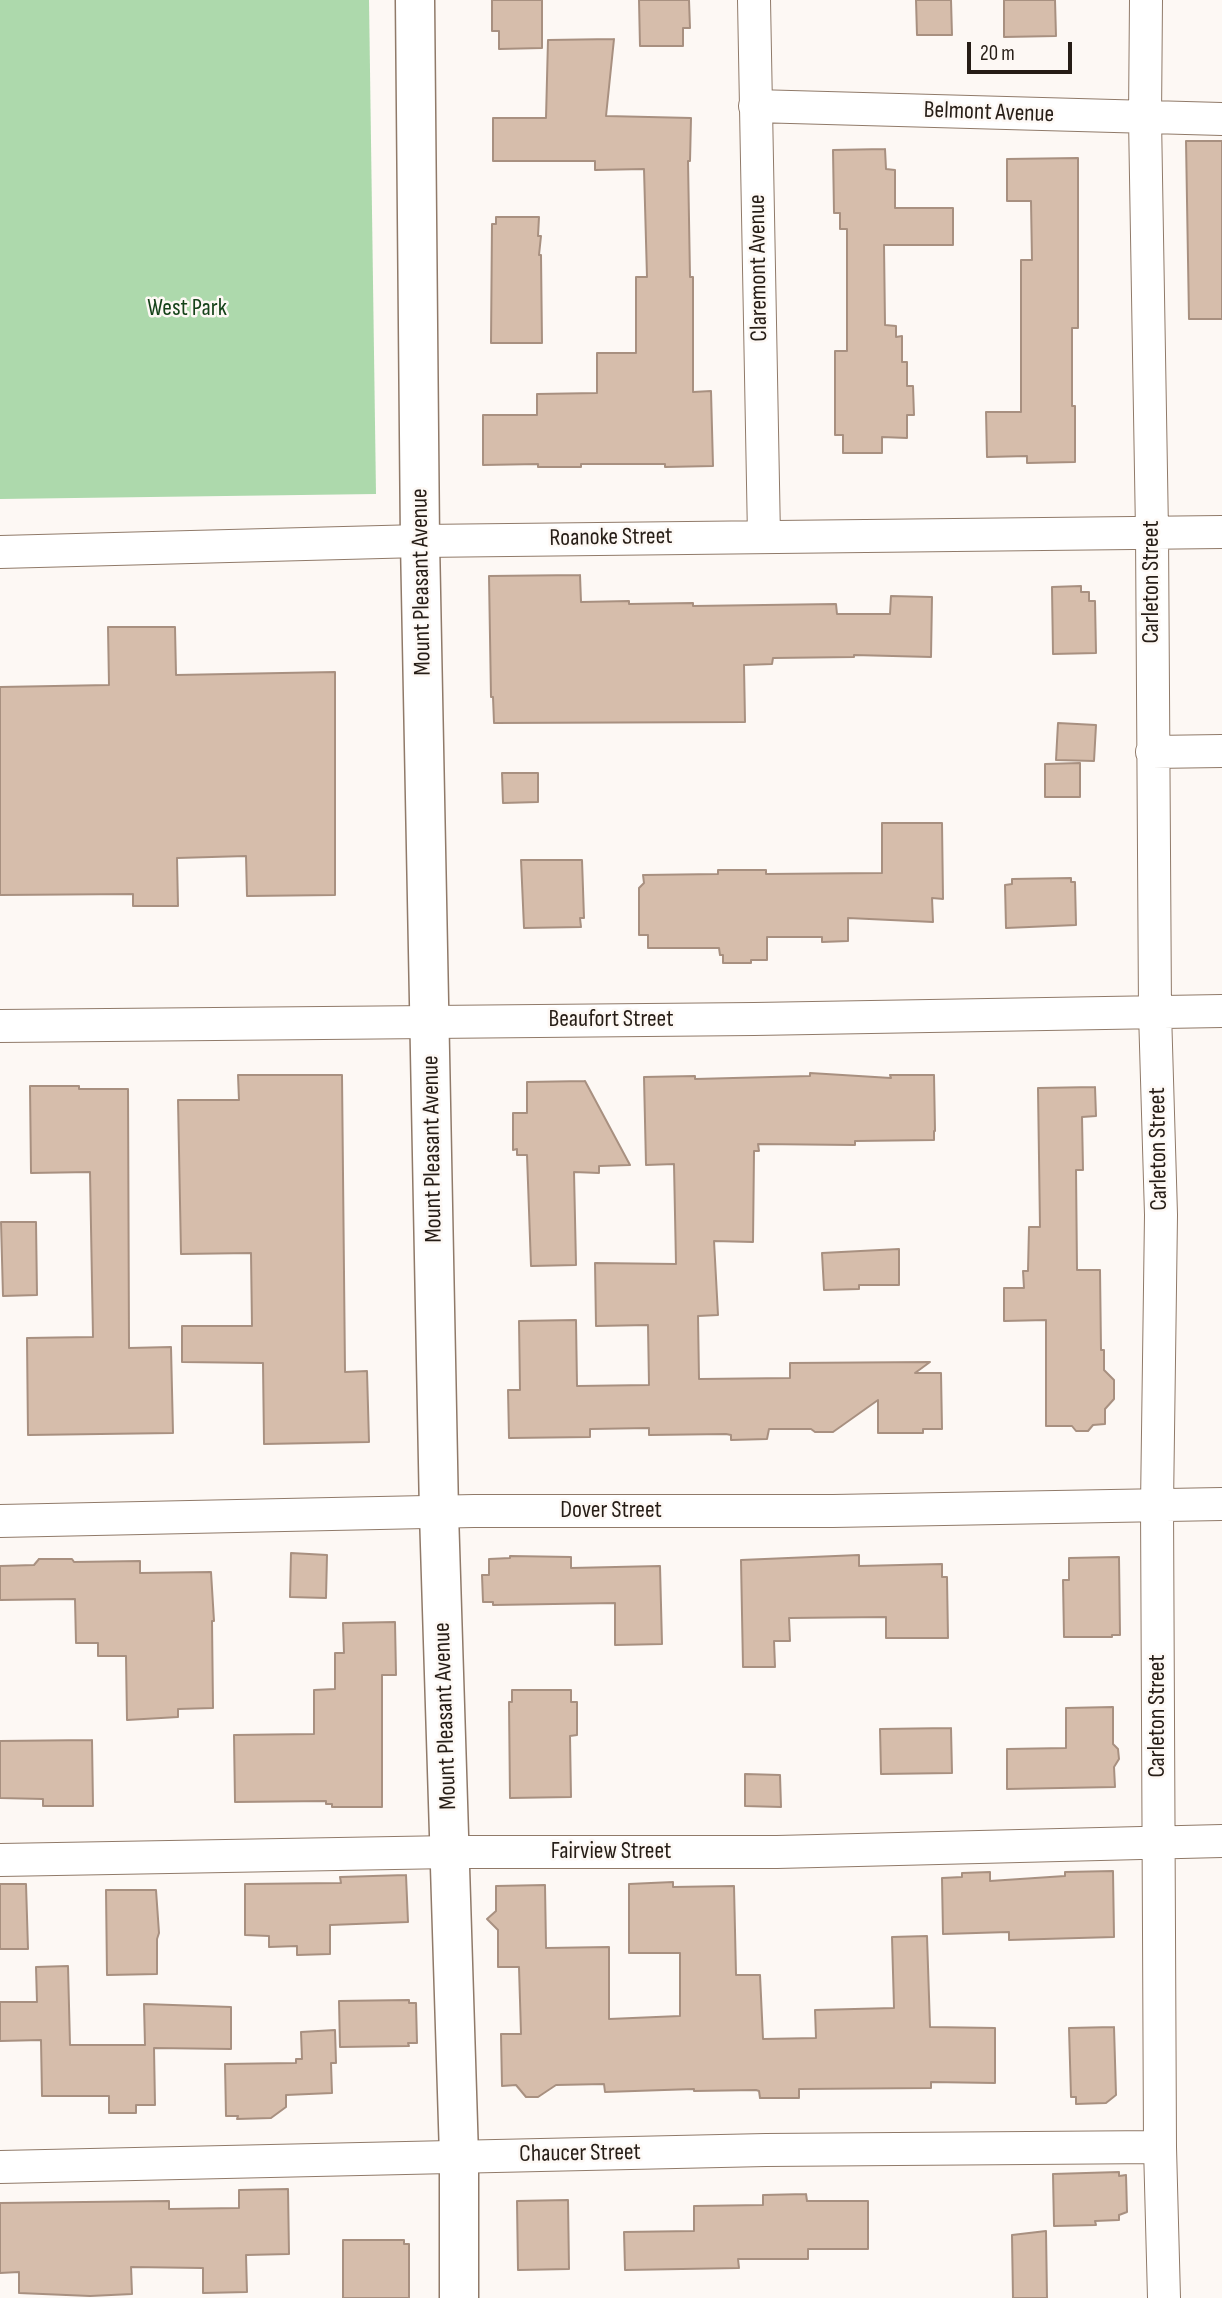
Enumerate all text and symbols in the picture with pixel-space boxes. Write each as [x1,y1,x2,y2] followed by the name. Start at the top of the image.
[970,28,1075,72] scale bar
[980,41,1015,66] text: 20 m
[923,96,1055,130] street label: Belmont Avenue
[743,194,775,342] street label: Claremont Avenue
[147,295,227,323] park label: West Park
[406,488,438,676] street label: Mount Pleasant Avenue
[1138,520,1166,644] street label: Carleton Street
[549,523,673,553] street label: Roanoke Street
[549,1006,673,1034] street label: Beaufort Street
[417,1055,449,1243] street label: Mount Pleasant Avenue
[1144,1087,1174,1211] street label: Carleton Street
[560,1497,662,1525] street label: Dover Street
[428,1622,464,1810] street label: Mount Pleasant Avenue
[1144,1654,1172,1778] street label: Carleton Street
[551,1838,671,1866] street label: Fairview Street
[519,2139,641,2169] street label: Chaucer Street

